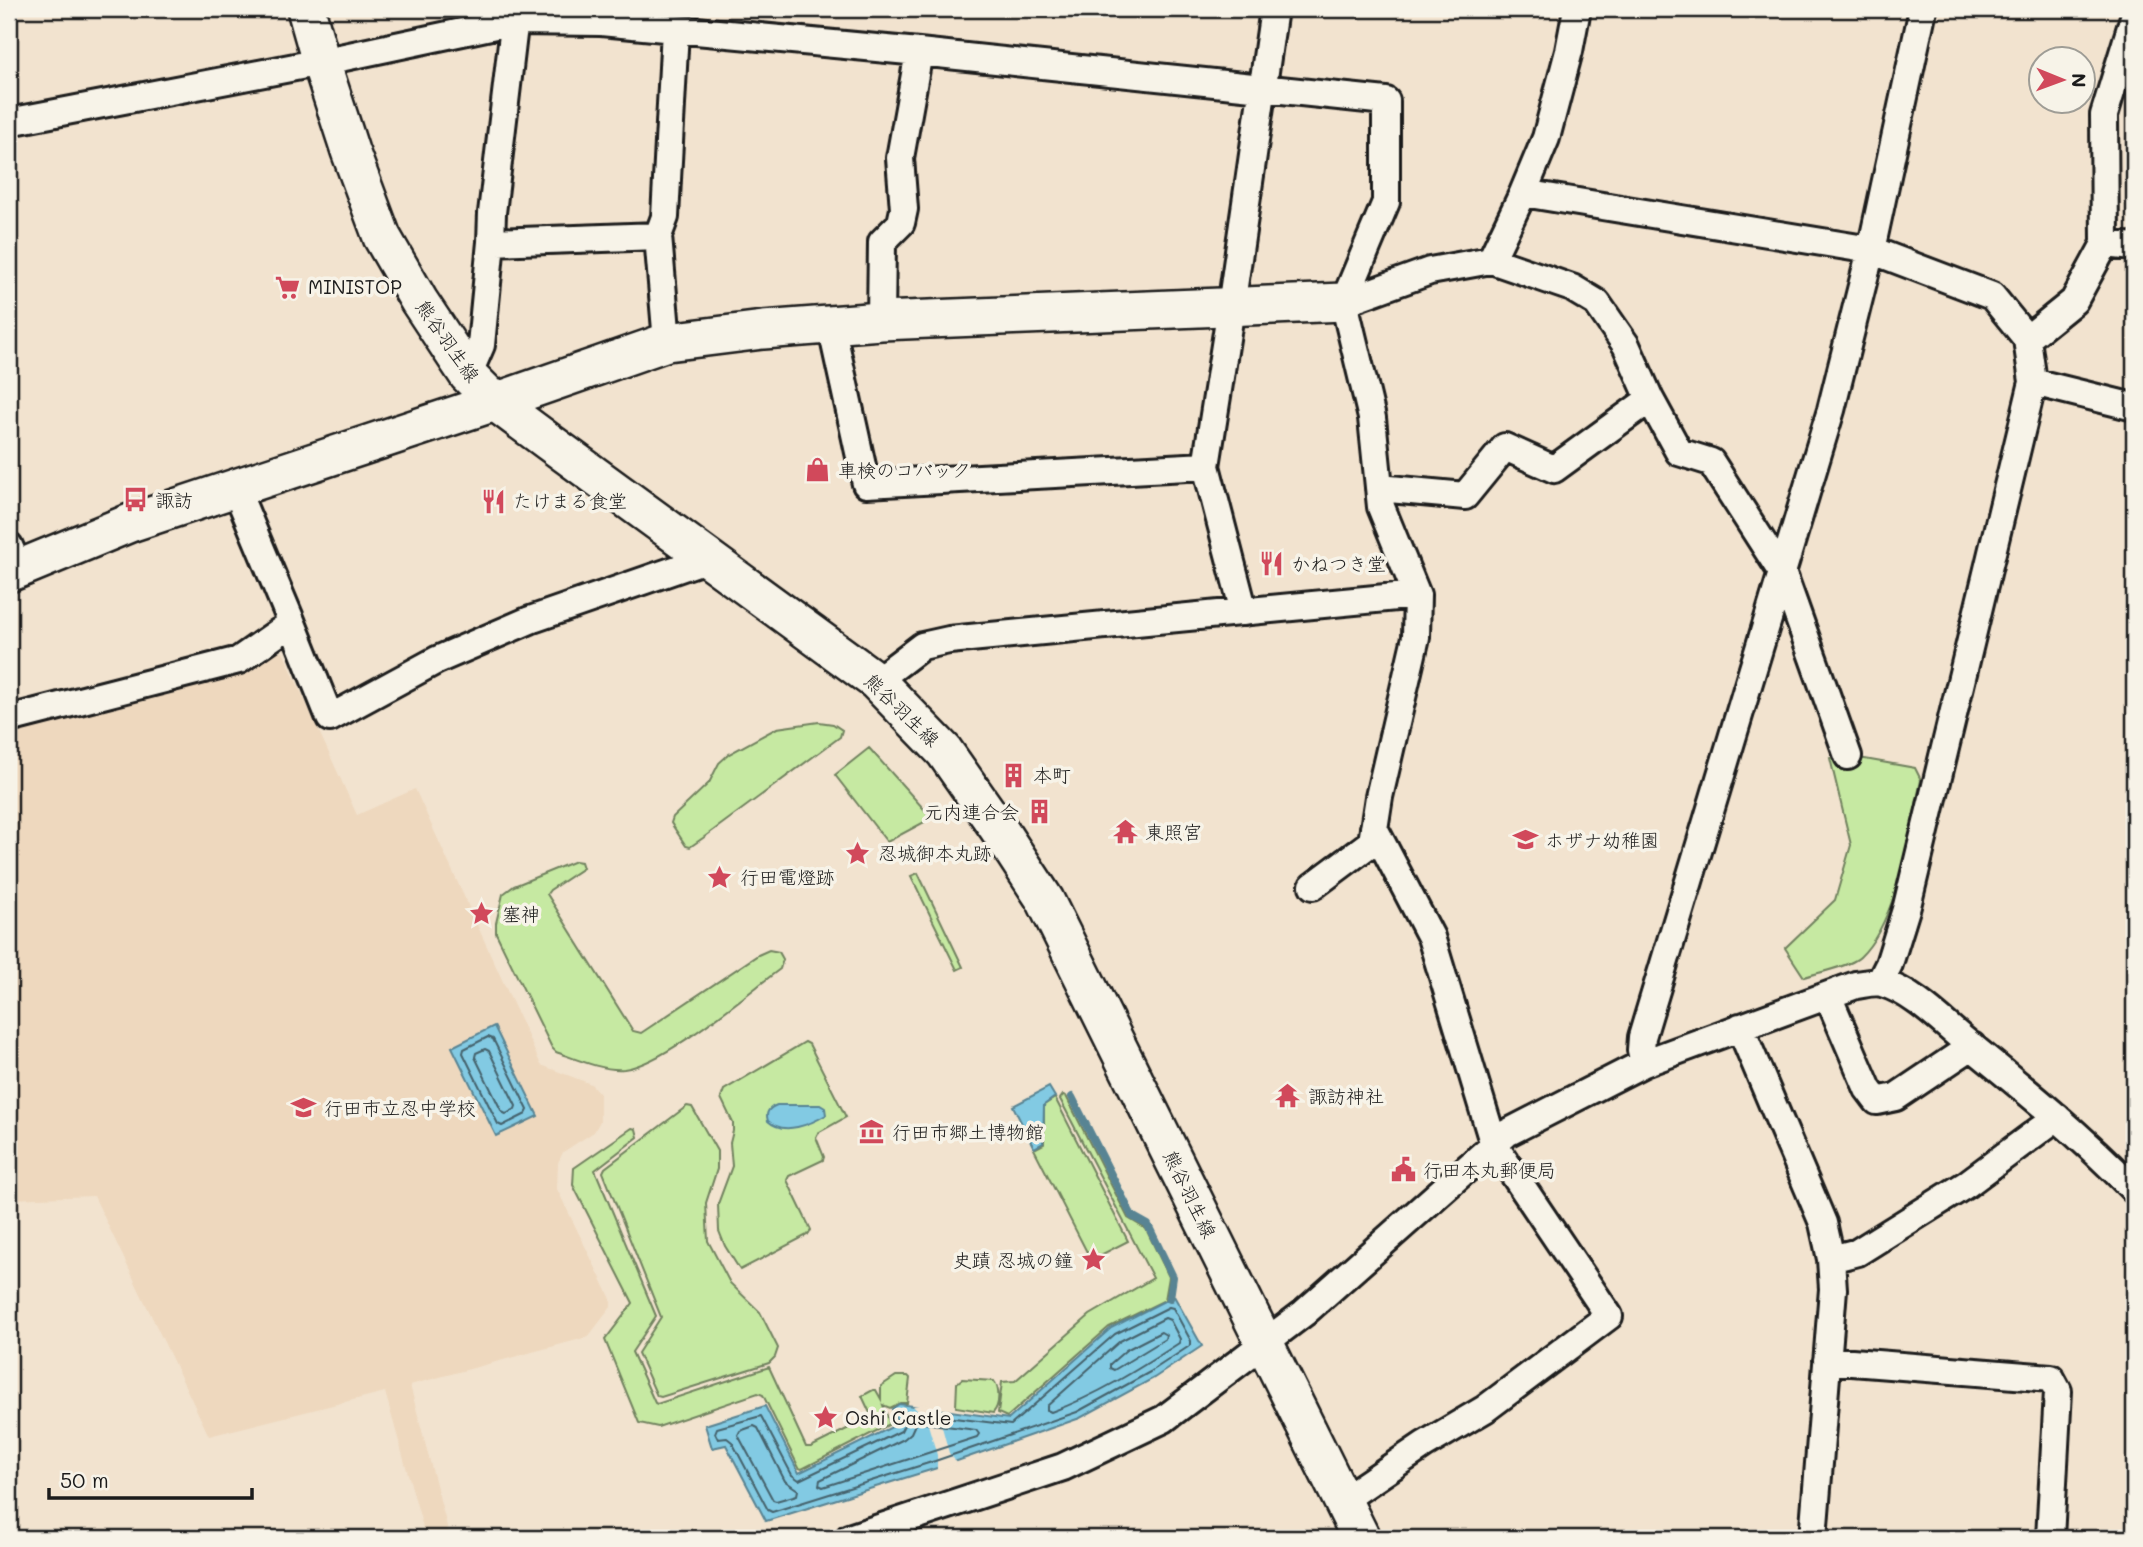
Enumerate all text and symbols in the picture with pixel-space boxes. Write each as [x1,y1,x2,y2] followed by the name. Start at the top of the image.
[2028,46,2098,116] north arrow
[2067,73,2092,88] text: N
[274,273,302,301] supermarket icon: MINISTOP
[308,274,402,299] place label: MINISTOP
[411,295,486,387] street label: 熊谷羽生線
[804,456,832,484] shop icon: 車検のコバック
[838,457,971,482] place label: 車検のコバック
[121,486,149,514] bus stop icon: 諏訪
[155,487,193,512] place label: 諏訪
[479,487,507,515] restaurant icon: たけまる食堂
[513,488,627,513] place label: たけまる食堂
[1257,550,1285,578] restaurant icon: かねつき堂
[1291,551,1386,576] place label: かねつき堂
[859,668,945,752] street label: 熊谷羽生線
[999,761,1027,789] building icon: 本町
[1033,762,1071,787] place label: 本町
[1025,798,1053,826] building icon: 元内連合会
[924,799,1019,824] place label: 元内連合会
[1111,818,1139,846] temple icon: 東照宮
[1145,819,1202,844] place label: 東照宮
[1511,826,1539,854] school or university icon: ホザナ幼稚園
[1545,827,1659,852] place label: ホザナ幼稚園
[844,839,872,867] place icon: 忍城御本丸跡
[878,840,992,865] place label: 忍城御本丸跡
[706,863,734,891] place icon: 行田電燈跡
[740,864,835,889] place label: 行田電燈跡
[468,900,496,928] place icon: 塞神
[502,901,540,926] place label: 塞神
[1274,1082,1302,1110] temple icon: 諏訪神社
[1308,1083,1384,1108] place label: 諏訪神社
[290,1094,318,1122] school or university icon: 行田市立忍中学校
[324,1095,476,1120] place label: 行田市立忍中学校
[858,1118,886,1146] museum icon: 行田市郷土博物館
[892,1119,1044,1144] place label: 行田市郷土博物館
[1158,1146,1223,1242] street label: 熊谷羽生線
[1389,1156,1417,1184] public building icon: 行田本丸郵便局
[1423,1157,1556,1182] place label: 行田本丸郵便局
[1079,1246,1107,1274] place icon: 史蹟 忍城の鐘
[953,1247,1073,1272] place label: 史蹟 忍城の鐘
[811,1404,839,1432] place icon: Oshi Castle
[845,1405,951,1430] place label: Oshi Castle
[49,1456,252,1500] scale bar
[60,1466,109,1493] text: 50 m

